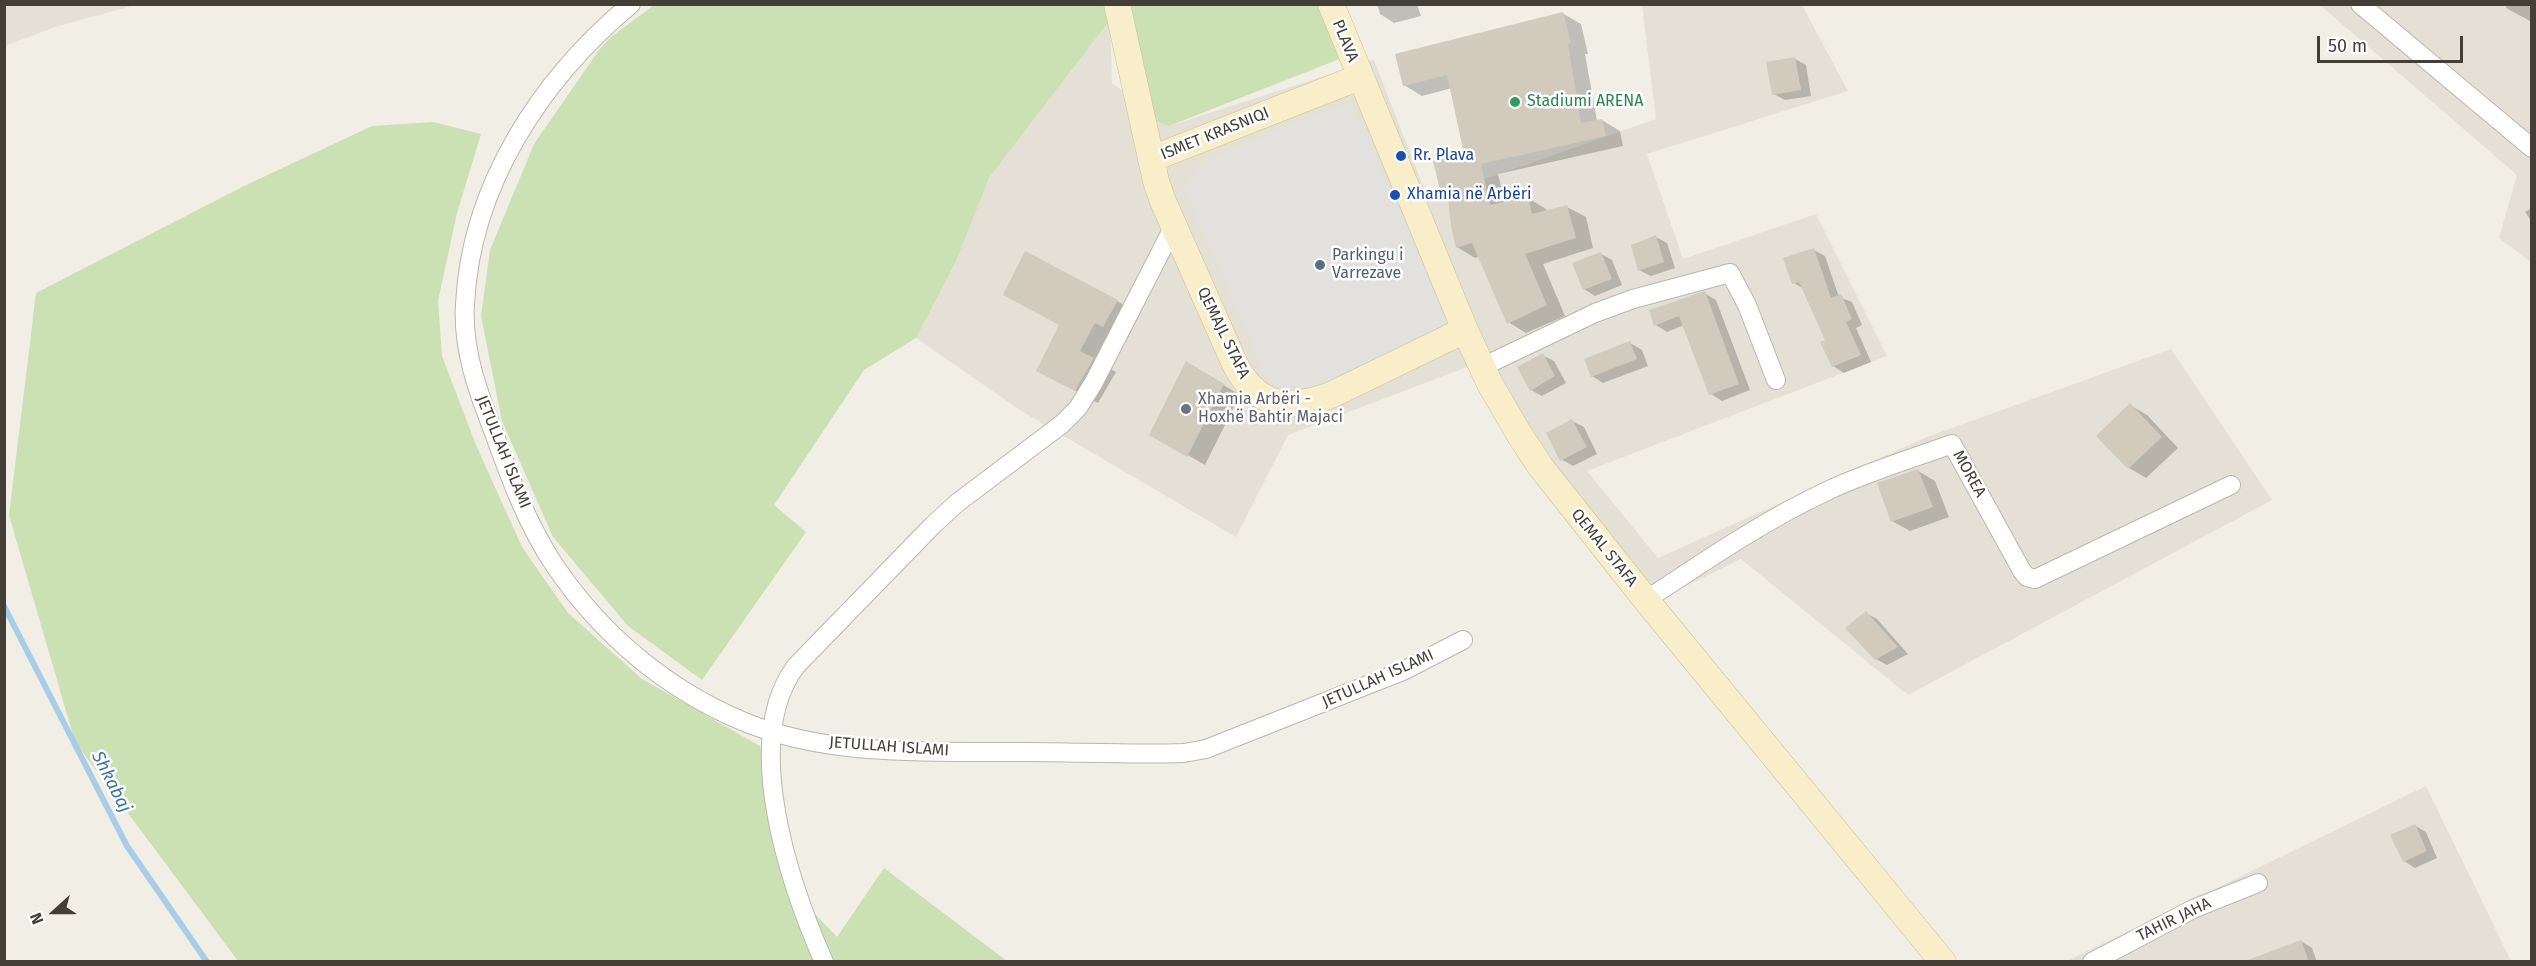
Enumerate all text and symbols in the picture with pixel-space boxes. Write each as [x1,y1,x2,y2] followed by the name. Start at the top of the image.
[1328,17,1362,65] street label: PLAVA
[2320,24,2466,62] scale bar
[2328,35,2367,57] text: 50 m
[1527,92,1643,112] place label: Stadiumi ARENA
[1508,95,1522,109] marker: Stadiumi ARENA
[1158,104,1272,164] street label: ISMET KRASNIQI
[1413,146,1474,166] place label: Rr. Plava
[1394,149,1408,163] marker: Rr. Plava
[1407,185,1531,205] place label: Xhamia në Arbëri
[1388,188,1402,202] marker: Xhamia në Arbëri
[1332,246,1404,284] place label: Parkingu i Varrezave
[1313,258,1327,272] marker: Parkingu i Varrezave
[1193,284,1253,382] street label: QEMAJL STAFA
[1198,390,1343,428] place label: Xhamia Arbëri - Hoxhë Bahtir Majaci
[472,393,534,511] street label: JETULLAH ISLAMI
[1179,402,1193,416] marker: Xhamia Arbëri - Hoxhë Bahtir Majaci
[1948,447,1990,501] street label: MOREA
[1567,505,1641,591] street label: QEMAL STAFA
[1319,646,1437,712] street label: JETULLAH ISLAMI
[828,733,950,761] street label: JETULLAH ISLAMI
[86,748,136,816] water label: Shkabaj
[24,882,84,942] north arrow
[2134,894,2214,946] street label: TAHIR JAHA
[26,910,48,927] text: N

